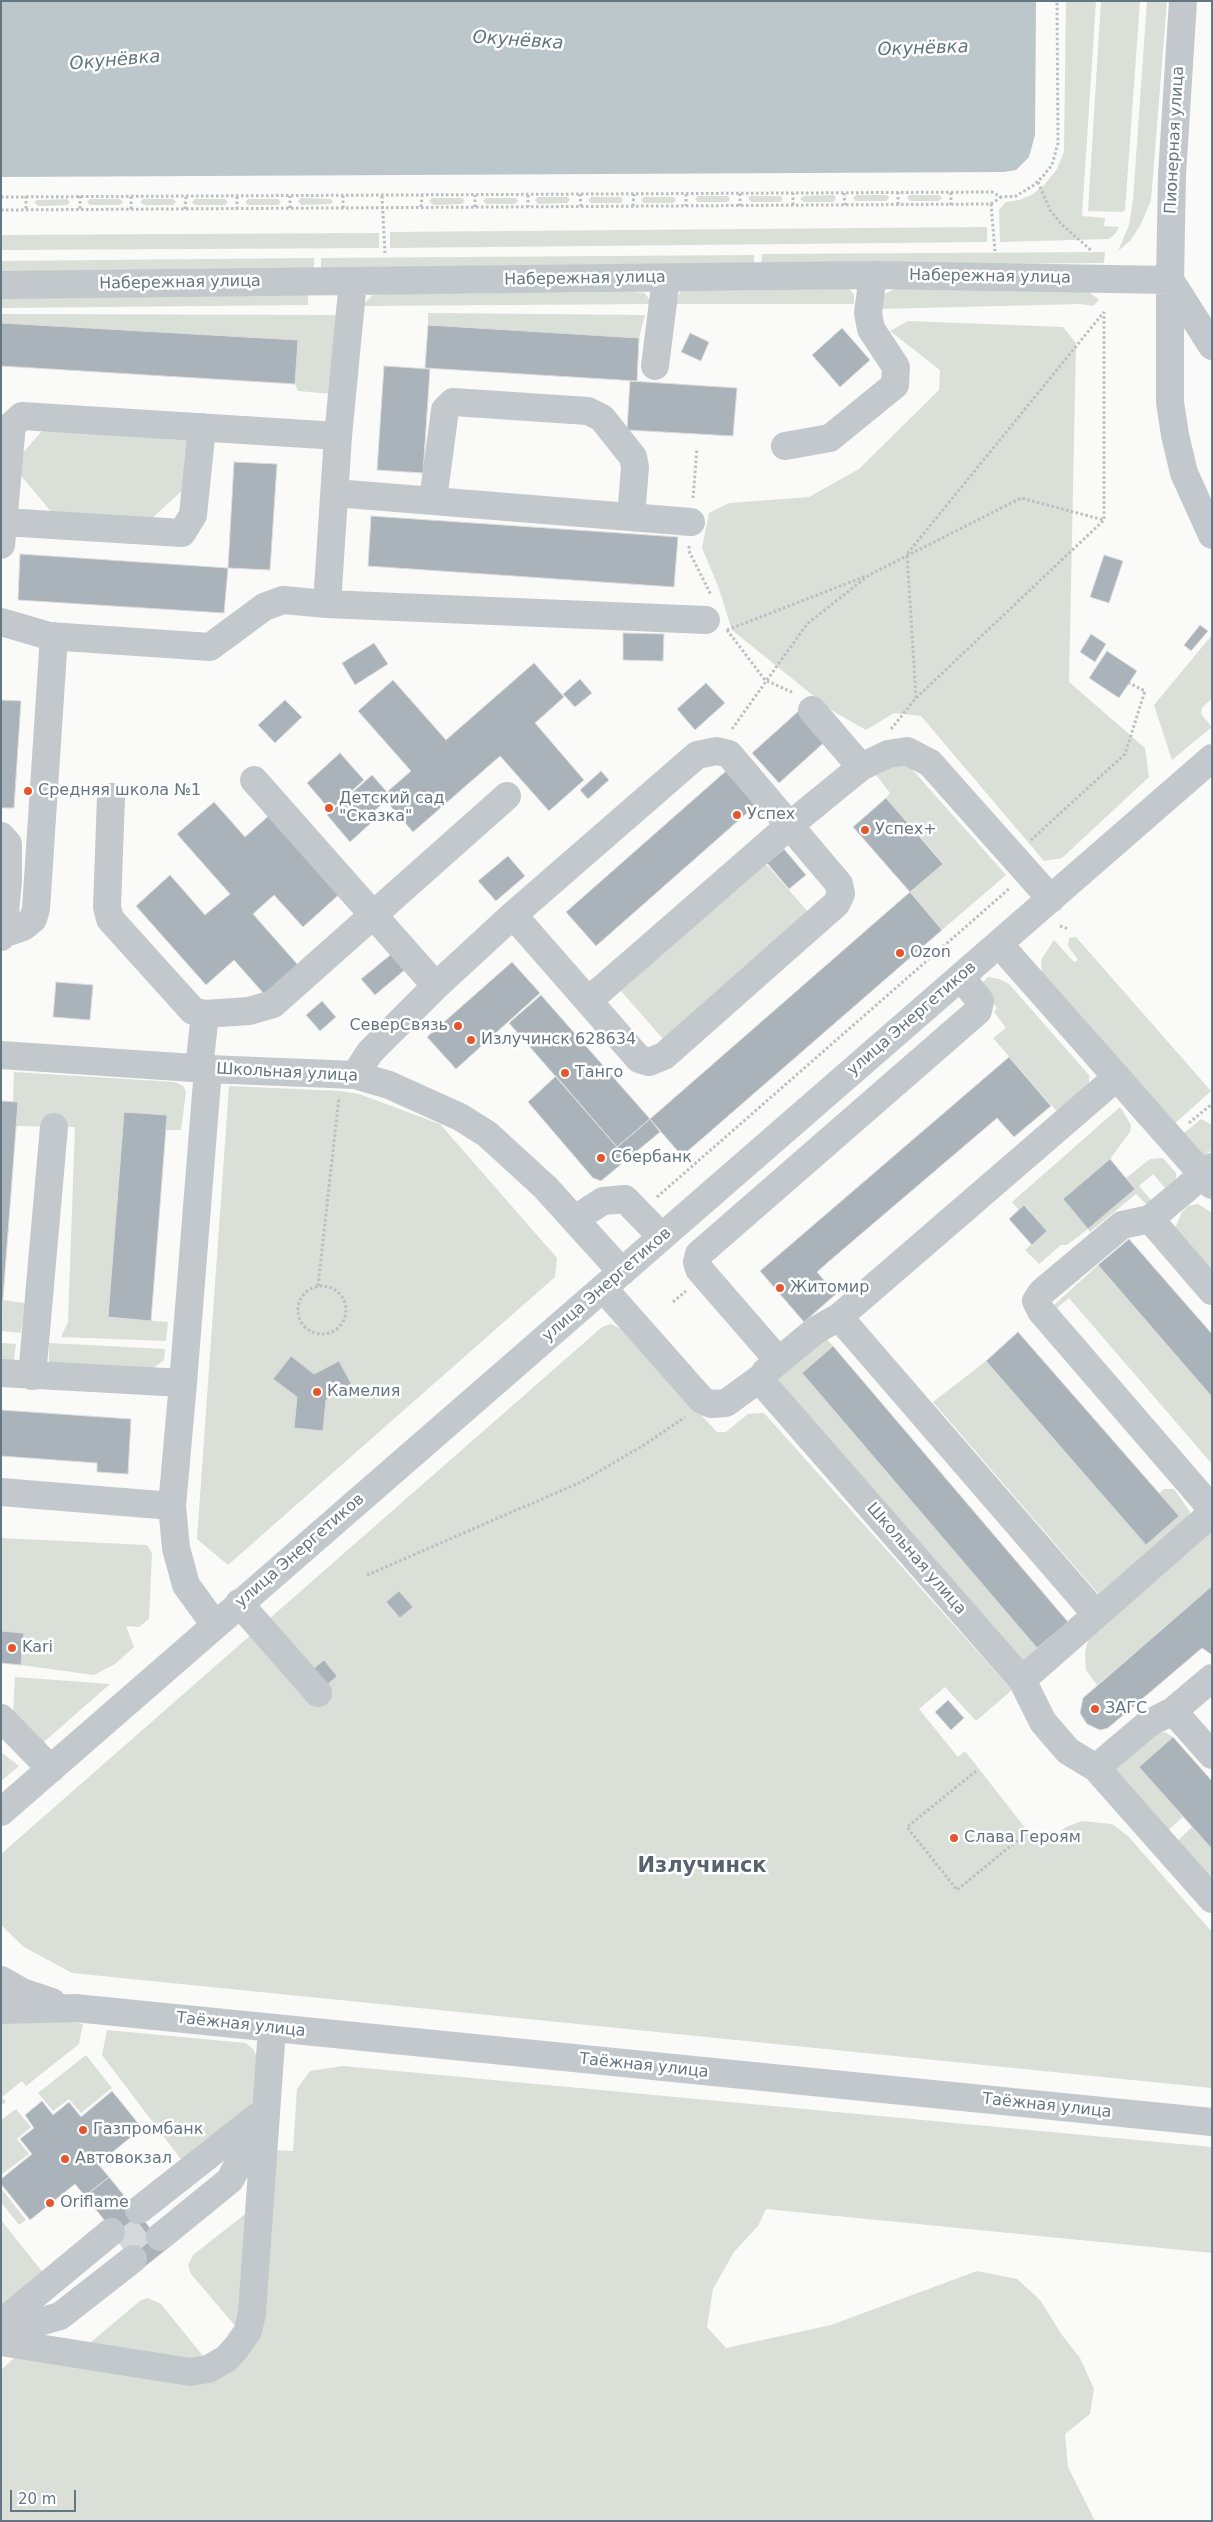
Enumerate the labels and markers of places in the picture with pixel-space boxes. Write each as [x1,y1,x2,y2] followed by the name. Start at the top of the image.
[38,781,201,801] place label: Средняя школа №1
[22,785,34,797] marker: Средняя школа №1
[339,789,445,827] place label: Детский сад "Сказка"
[323,802,335,814] marker: Детский сад "Сказка"
[747,805,795,825] place label: Успех
[731,809,743,821] marker: Успех
[875,820,937,840] place label: Успех+
[859,824,871,836] marker: Успех+
[910,943,951,963] place label: Ozon
[894,947,906,959] marker: Ozon
[349,1016,448,1036] place label: СеверСвязь
[452,1020,464,1032] marker: СеверСвязь
[481,1030,636,1050] place label: Излучинск 628634
[465,1034,477,1046] marker: Излучинск 628634
[575,1063,623,1083] place label: Танго
[559,1067,571,1079] marker: Танго
[611,1148,692,1168] place label: Сбербанк
[595,1152,607,1164] marker: Сбербанк
[790,1278,869,1298] place label: Житомир
[774,1282,786,1294] marker: Житомир
[327,1382,400,1402] place label: Камелия
[311,1386,323,1398] marker: Камелия
[22,1638,53,1658] place label: Kari
[6,1642,18,1654] marker: Kari
[1105,1699,1147,1719] place label: ЗАГС
[1089,1703,1101,1715] marker: ЗАГС
[964,1828,1081,1848] place label: Слава Героям
[948,1832,960,1844] marker: Слава Героям
[93,2120,203,2140] place label: Газпромбанк
[77,2124,89,2136] marker: Газпромбанк
[75,2149,172,2169] place label: Автовокзал
[59,2153,71,2165] marker: Автовокзал
[60,2193,129,2213] place label: Oriflame
[44,2197,56,2209] marker: Oriflame

